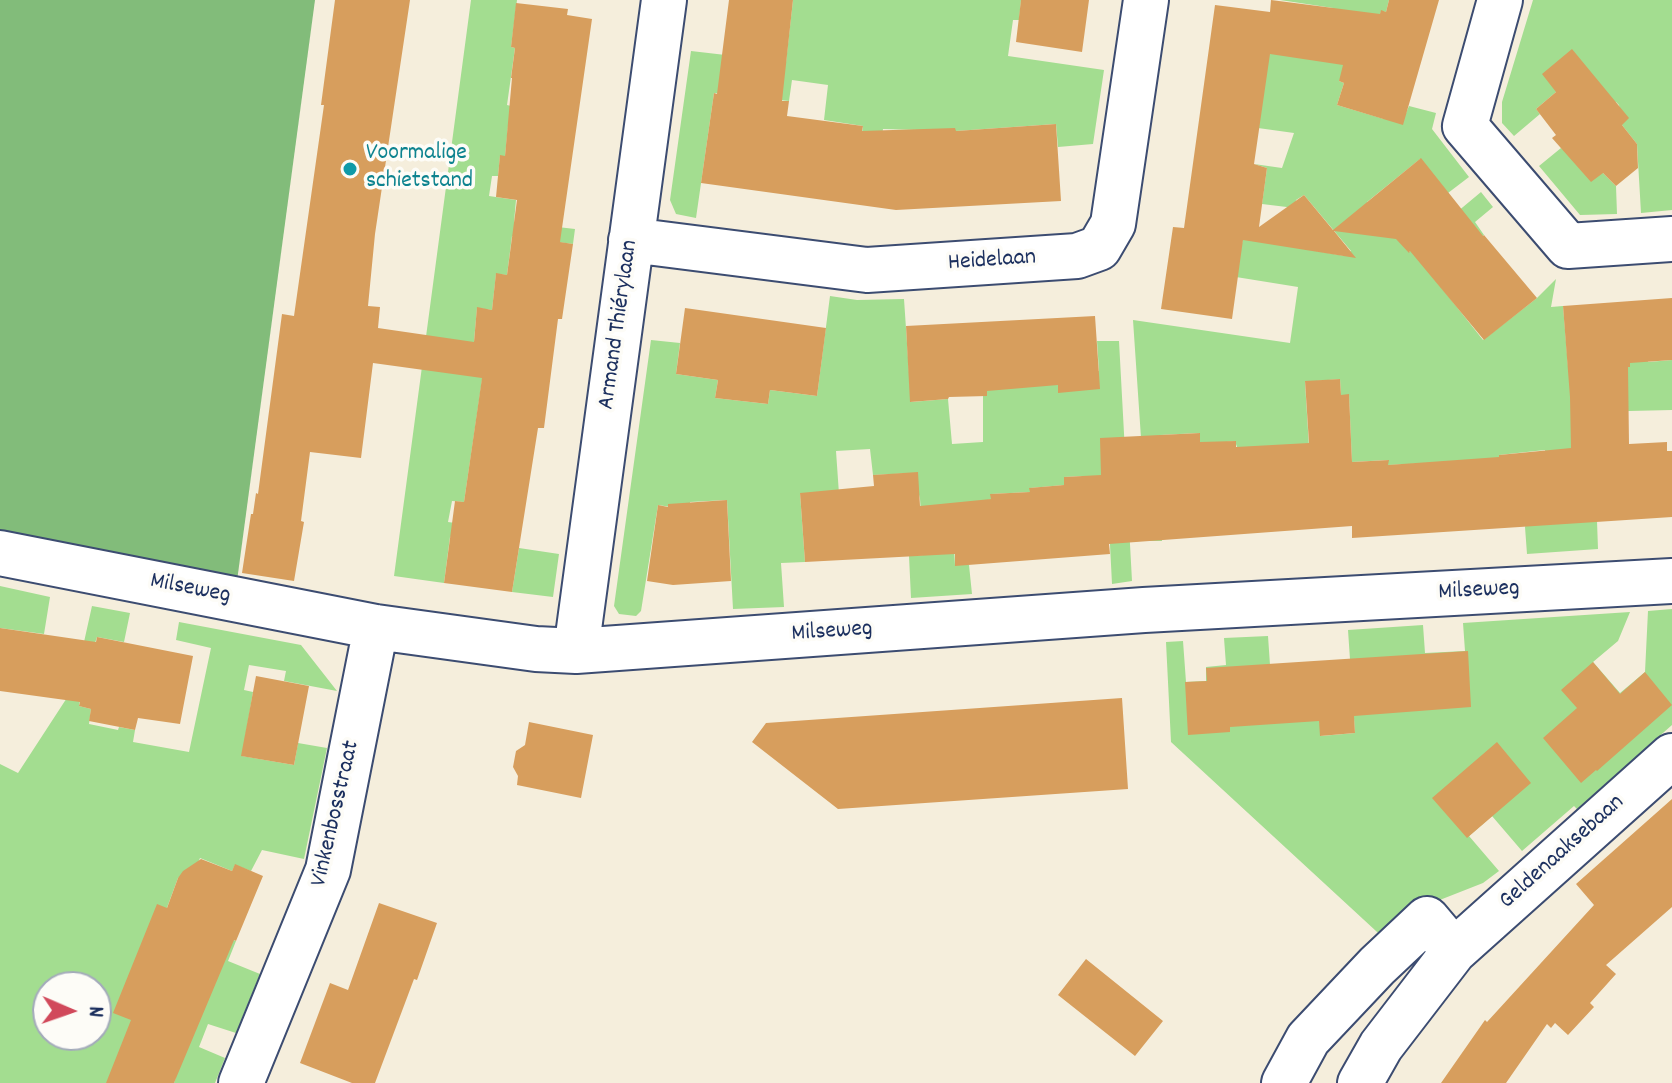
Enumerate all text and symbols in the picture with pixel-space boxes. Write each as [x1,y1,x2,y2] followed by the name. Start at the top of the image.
[366,141,473,197] place label: Voormalige schietstand
[341,160,359,178] marker: Voormalige schietstand
[594,238,646,412] street label: Armand Thiérylaan
[947,245,1037,279] street label: Heidelaan
[147,568,233,612] street label: Milseweg
[1438,575,1520,609] street label: Milseweg
[790,616,874,650] street label: Milseweg
[306,738,368,890] street label: Vinkenbosstraat
[1495,789,1631,917] street label: Geldenaaksebaan
[32,971,112,1051] north arrow
[79,1006,110,1018] text: N

